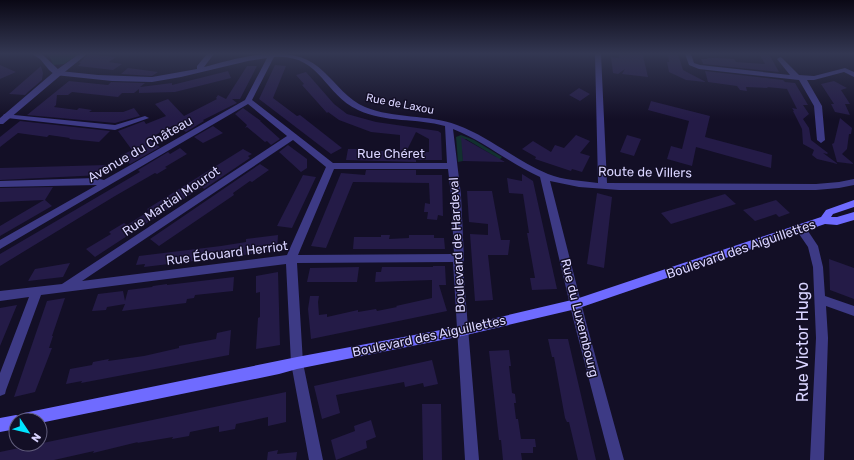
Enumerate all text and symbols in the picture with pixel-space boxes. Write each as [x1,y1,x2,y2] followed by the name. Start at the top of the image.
[365,91,435,117] street label: Rue de Laxou
[85,113,195,185] street label: Avenue du Château
[357,146,425,161] street label: Rue Chéret
[120,163,222,239] street label: Rue Martial Mourot
[598,164,692,180] street label: Route de Villers
[446,177,468,313] street label: Boulevard de Hardeval
[664,216,818,283] street label: Boulevard des Aiguillettes
[165,238,289,268] street label: Rue Édouard Herriot
[557,257,602,379] street label: Rue du Luxembourg
[793,282,812,402] street label: Rue Victor Hugo
[351,312,508,361] street label: Boulevard des Aiguillettes
[8,412,48,452] north arrow
[28,430,43,444] text: N

